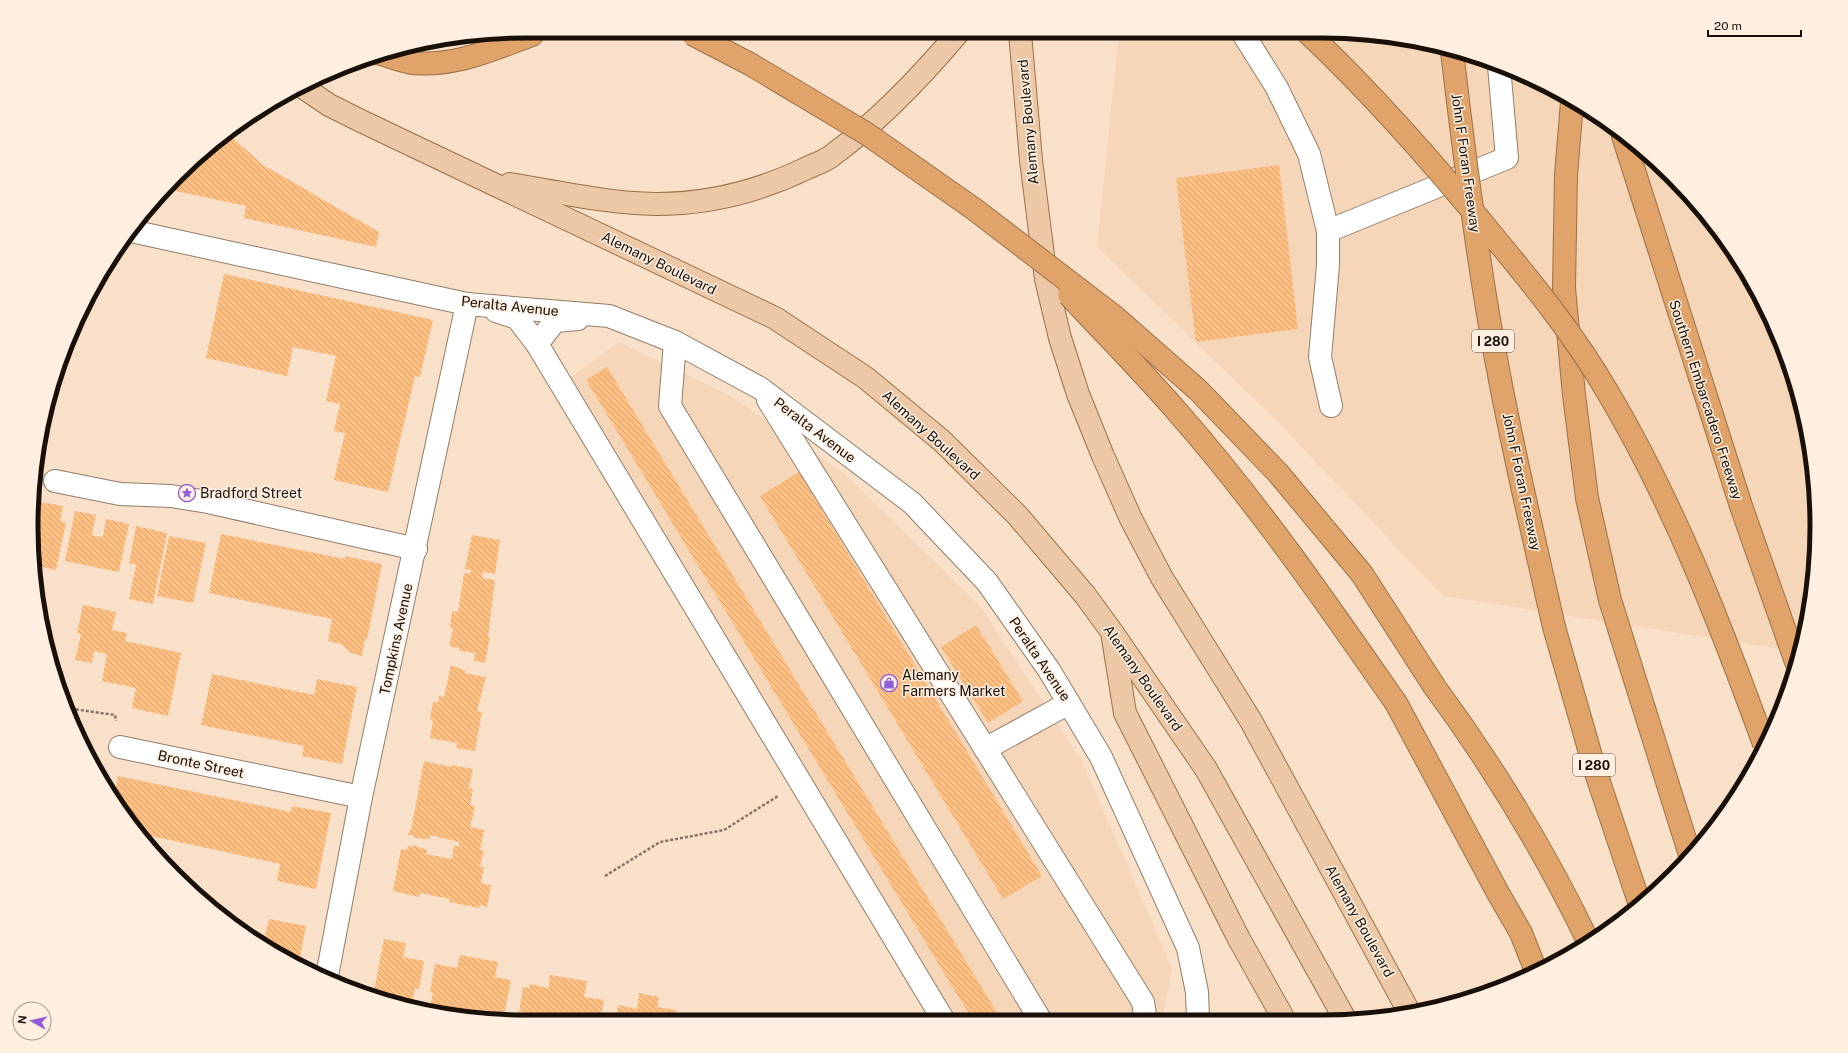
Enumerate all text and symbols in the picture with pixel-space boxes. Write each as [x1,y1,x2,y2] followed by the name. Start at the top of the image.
[1708,12,1801,38] scale bar
[1714,19,1742,33] text: 20 m
[1015,59,1041,185] street label: Alemany Boulevard
[1448,92,1484,234] street label: John F Foran Freeway
[599,228,719,298] street label: Alemany Boulevard
[460,293,560,319] street label: Peralta Avenue
[1666,298,1746,502] street label: Southern Embarcadero Freeway
[1472,330,1514,352] road number: I 280
[879,387,983,483] street label: Alemany Boulevard
[771,394,859,466] street label: Peralta Avenue
[1500,412,1545,553] street label: John F Foran Freeway
[177,483,197,503] place icon: Bradford Street
[200,485,302,501] place label: Bradford Street
[376,582,416,696] street label: Tompkins Avenue
[1006,614,1074,704] street label: Peralta Avenue
[1100,622,1186,734] street label: Alemany Boulevard
[902,667,1005,699] place label: Alemany Farmers Market
[879,673,899,693] shop icon: Alemany Farmers Market
[156,747,246,781] street label: Bronte Street
[1573,754,1615,776] road number: I 280
[1322,862,1398,980] street label: Alemany Boulevard
[12,1001,52,1041] north arrow
[16,1015,29,1025] text: N

